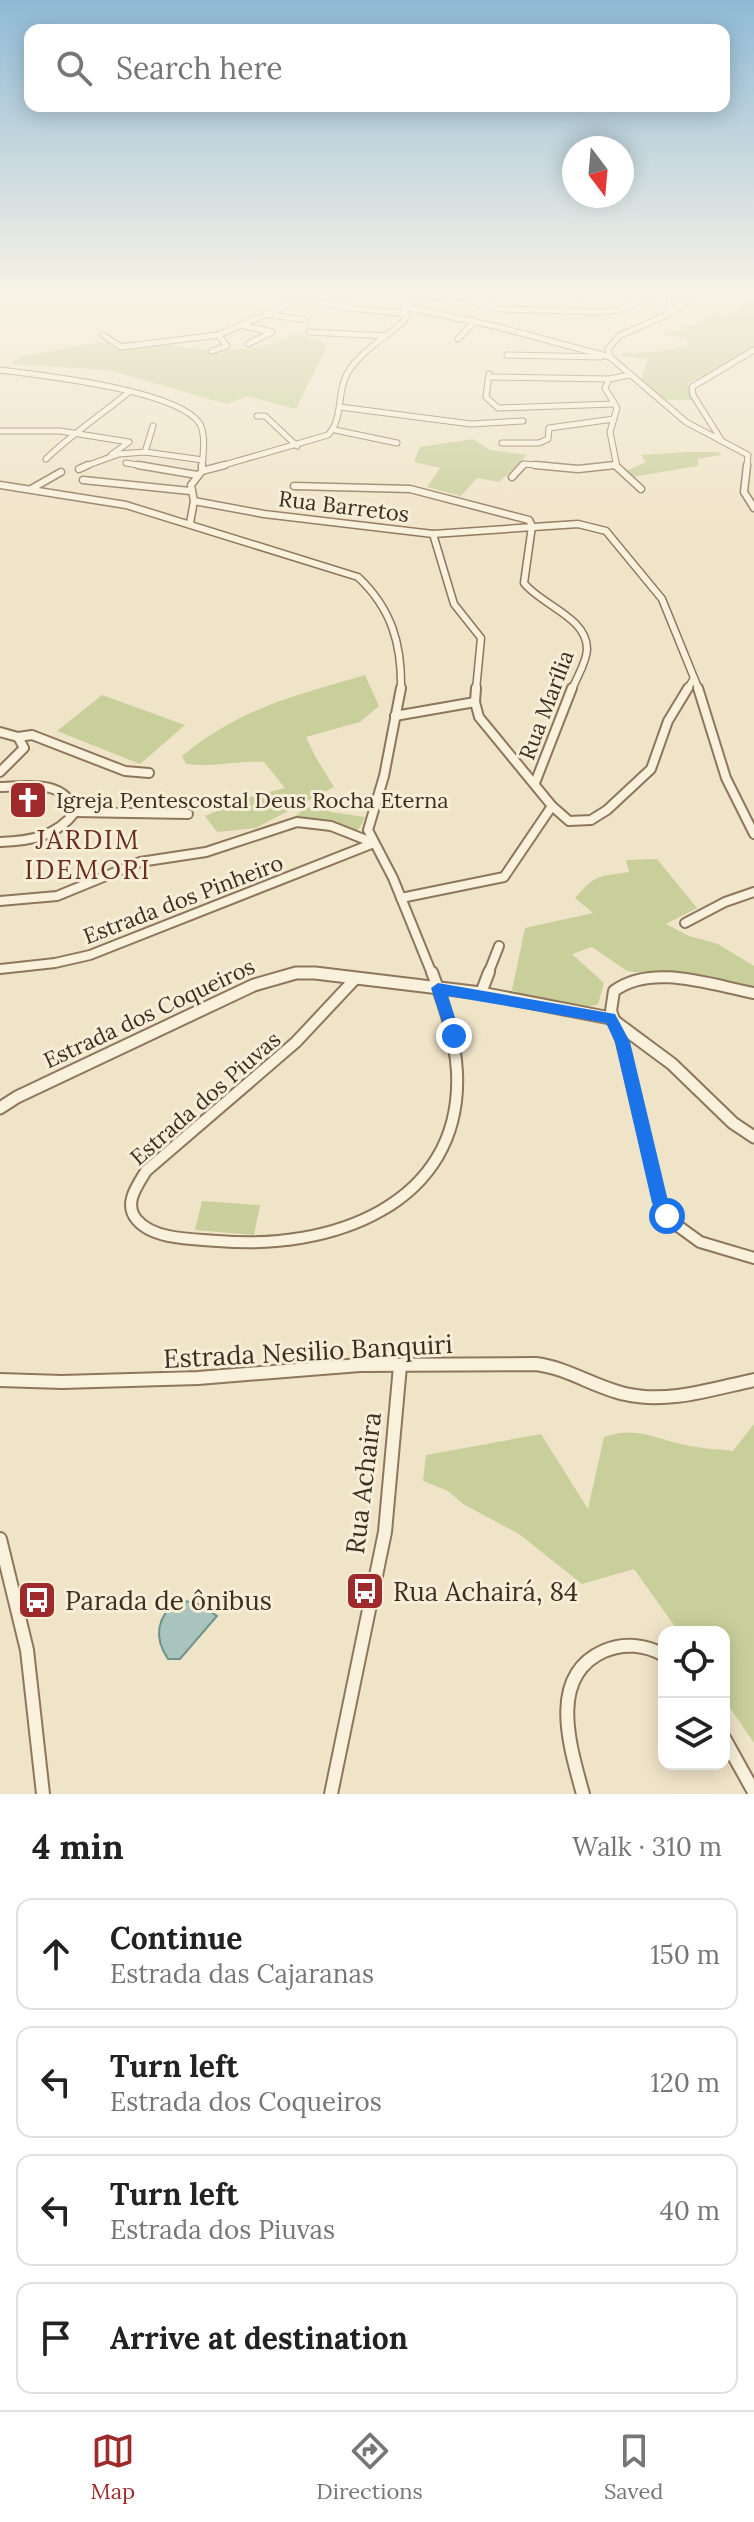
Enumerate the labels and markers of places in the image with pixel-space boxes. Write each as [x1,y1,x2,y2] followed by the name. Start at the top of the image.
[7,779,49,821] church icon: Igreja Pentescostal Deus Rocha Eterna
[56,786,449,814] place label: Igreja Pentescostal Deus Rocha Eterna
[344,1570,386,1612] bus stop icon: Rua Achairá, 84
[393,1575,578,1608] place label: Rua Achairá, 84
[16,1579,58,1621] bus stop icon: Parada de ônibus
[65,1584,272,1617] place label: Parada de ônibus

